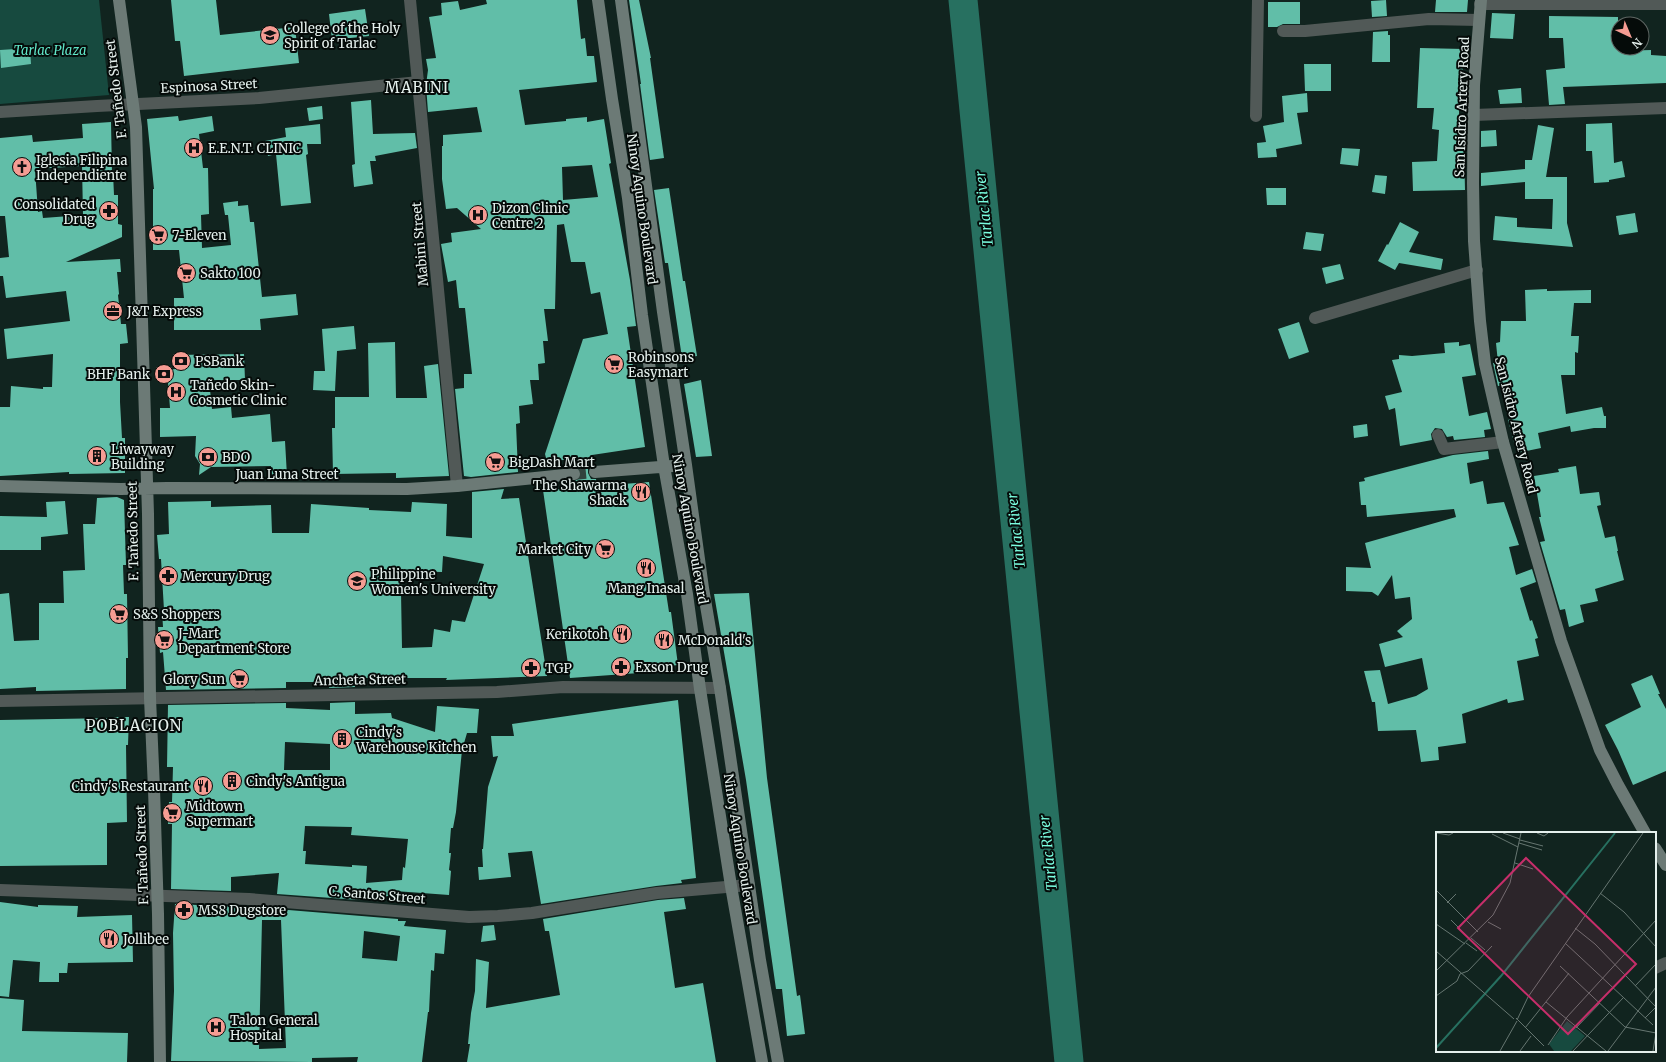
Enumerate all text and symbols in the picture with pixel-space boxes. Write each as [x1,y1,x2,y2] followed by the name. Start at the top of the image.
[1610,16,1650,56] north arrow
[284,20,401,52] place label: College of the Holy Spirit of Tarlac
[259,24,281,46] school or university icon: College of the Holy Spirit of Tarlac
[1629,35,1645,51] text: N
[1451,36,1473,178] street label: San Isidro Artery Road
[101,38,131,140] street label: F. Tañedo Street
[14,42,86,59] park label: Tarlac Plaza
[160,75,258,97] street label: Espinosa Street
[385,78,449,97] district label: MABINI
[623,132,661,286] street label: Ninoy Aquino Boulevard
[183,137,205,159] hospital icon: E.E.N.T. CLINIC
[208,140,301,157] place label: E.E.N.T. CLINIC
[36,152,128,184] place label: Iglesia Filipina Independiente
[11,156,33,178] church icon: Iglesia Filipina Independiente
[971,170,997,248] water label: Tarlac River
[14,196,95,228] place label: Consolidated Drug
[98,200,120,222] pharmacy icon: Consolidated Drug
[492,200,569,232] place label: Dizon Clinic Centre 2
[408,201,432,287] street label: Mabini Street
[467,204,489,226] hospital icon: Dizon Clinic Centre 2
[147,224,169,246] supermarket icon: 7-Eleven
[172,227,227,244] place label: 7-Eleven
[175,262,197,284] supermarket icon: Sakto 100
[200,265,261,282] place label: Sakto 100
[102,300,124,322] office icon: J&T Express
[126,303,202,320] place label: J&T Express
[628,349,694,381] place label: Robinsons Easymart
[170,350,192,372] bank icon: PSBank
[195,353,244,370] place label: PSBank
[603,353,625,375] supermarket icon: Robinsons Easymart
[1491,355,1541,495] street label: San Isidro Artery Road
[153,363,175,385] bank icon: BHF Bank
[87,366,151,383] place label: BHF Bank
[190,377,287,409] place label: Tañedo Skin- Cosmetic Clinic
[165,381,187,403] hospital icon: Tañedo Skin- Cosmetic Clinic
[111,441,174,473] place label: Liwayway Building
[86,445,108,467] building icon: Liwayway Building
[197,446,219,468] bank icon: BDO
[222,449,250,466] place label: BDO
[484,451,506,473] supermarket icon: BigDash Mart
[668,452,712,606] street label: Ninoy Aquino Boulevard
[509,454,595,471] place label: BigDash Mart
[234,466,339,483] street label: Juan Luna Street
[533,477,628,509] place label: The Shawarma Shack
[124,481,142,581] street label: F. Tañedo Street
[630,481,652,503] restaurant icon: The Shawarma Shack
[1003,492,1029,570] water label: Tarlac River
[594,538,616,560] supermarket icon: Market City
[518,541,591,558] place label: Market City
[635,557,657,579] restaurant icon: Mang Inasal
[157,565,179,587] pharmacy icon: Mercury Drug
[370,566,496,598] place label: Philippine Women's University
[182,568,270,585] place label: Mercury Drug
[346,570,368,592] school or university icon: Philippine Women's University
[607,580,685,597] place label: Mang Inasal
[108,603,130,625] supermarket icon: S&S Shoppers
[133,606,220,623] place label: S&S Shoppers
[611,623,633,645] restaurant icon: Kerikotoh
[177,625,290,657] place label: J-Mart Department Store
[546,626,608,643] place label: Kerikotoh
[153,629,175,651] supermarket icon: J-Mart Department Store
[653,629,675,651] restaurant icon: McDonald's
[678,632,751,649] place label: McDonald's
[610,656,632,678] pharmacy icon: Exson Drug
[520,657,542,679] pharmacy icon: TGP
[635,659,708,676] place label: Exson Drug
[545,660,572,677] place label: TGP
[228,668,250,690] supermarket icon: Glory Sun
[163,671,225,688] place label: Glory Sun
[313,671,406,689] street label: Ancheta Street
[86,716,182,735] district label: POBLACION
[355,724,477,756] place label: Cindy's Warehouse Kitchen
[331,728,353,750] building icon: Cindy's Warehouse Kitchen
[221,770,243,792] building icon: Cindy's Antigua
[720,772,760,926] street label: Ninoy Aquino Boulevard
[246,773,345,790] place label: Cindy's Antigua
[192,775,214,797] restaurant icon: Cindy's Restaurant
[71,778,189,795] place label: Cindy's Restaurant
[186,798,253,830] place label: Midtown Supermart
[161,802,183,824] supermarket icon: Midtown Supermart
[132,805,152,905] street label: F. Tañedo Street
[1035,814,1061,892] water label: Tarlac River
[1436,832,1656,1052] inset map
[328,882,426,908] street label: C. Santos Street
[173,899,195,921] pharmacy icon: MS8 Dugstore
[198,902,286,919] place label: MS8 Dugstore
[98,928,120,950] restaurant icon: Jollibee
[122,931,169,948] place label: Jollibee
[230,1012,318,1044] place label: Talon General Hospital
[205,1016,227,1038] hospital icon: Talon General Hospital

